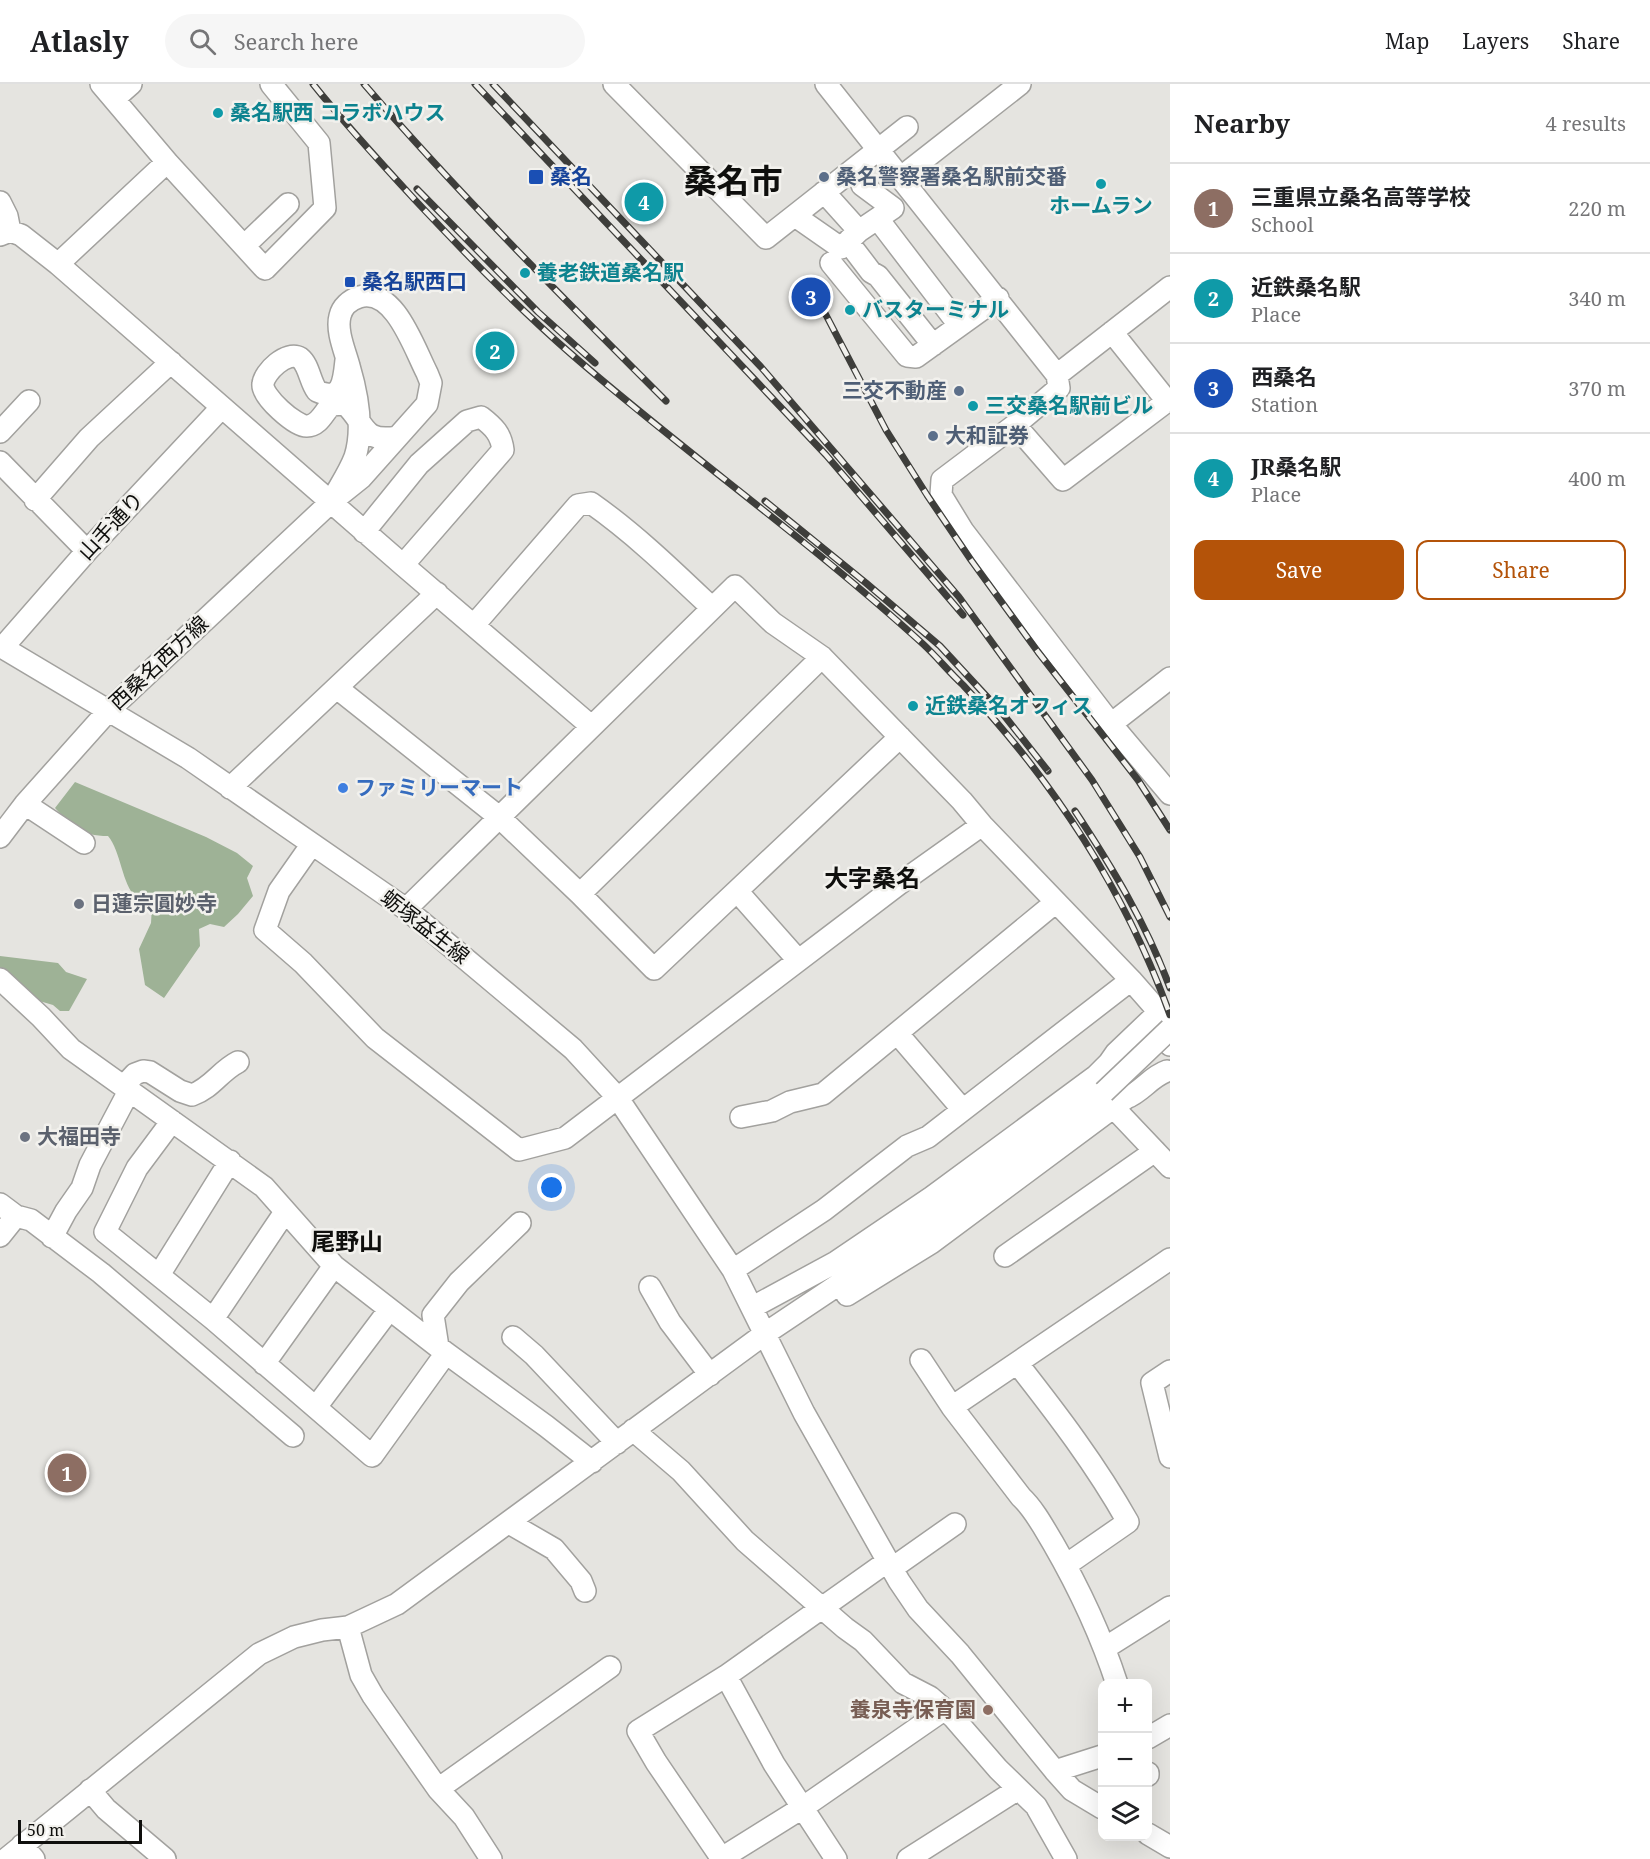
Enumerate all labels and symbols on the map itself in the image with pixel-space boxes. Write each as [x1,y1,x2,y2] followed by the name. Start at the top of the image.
[230,98,445,126] place label: 桑名駅西 コラボハウス
[211,106,225,120] marker: 桑名駅西 コラボハウス
[684,158,783,203] district label: 桑名市
[550,162,592,190] place label: 桑名
[836,162,1067,190] place label: 桑名警察署桑名駅前交番
[527,168,545,186] marker: 桑名
[817,170,831,184] marker: 桑名警察署桑名駅前交番
[1094,177,1108,191] marker: ホームラン
[624,180,664,224] pin: 4
[1049,191,1153,219] place label: ホームラン
[537,258,684,286] place label: 養老鉄道桑名駅
[518,266,532,280] marker: 養老鉄道桑名駅
[362,267,467,295] place label: 桑名駅西口
[792,274,830,320] pin: 3
[343,275,357,289] marker: 桑名駅西口
[862,295,1009,323] place label: バスターミナル
[843,303,857,317] marker: バスターミナル
[476,328,514,374] pin: 2
[842,376,947,404] place label: 三交不動産
[952,384,966,398] marker: 三交不動産
[985,391,1153,419] place label: 三交桑名駅前ビル
[966,399,980,413] marker: 三交桑名駅前ビル
[945,421,1029,449] place label: 大和証券
[926,429,940,443] marker: 大和証券
[71,485,149,566] street label: 山手通り
[103,609,214,715] street label: 西桑名西方線
[925,691,1093,719] place label: 近鉄桑名オフィス
[906,699,920,713] marker: 近鉄桑名オフィス
[355,773,523,801] place label: ファミリーマート
[336,781,350,795] marker: ファミリーマート
[824,861,920,894] district label: 大字桑名
[376,883,476,970] street label: 蛎塚益生線
[91,889,217,917] place label: 日蓮宗圓妙寺
[72,897,86,911] marker: 日蓮宗圓妙寺
[37,1122,121,1150] place label: 大福田寺
[18,1130,32,1144] marker: 大福田寺
[537,1173,566,1202] your location
[311,1224,383,1257] district label: 尾野山
[48,1450,86,1496] pin: 1
[850,1695,976,1723] place label: 養泉寺保育園
[981,1703,995,1717] marker: 養泉寺保育園
[18,1817,142,1844] scale bar

